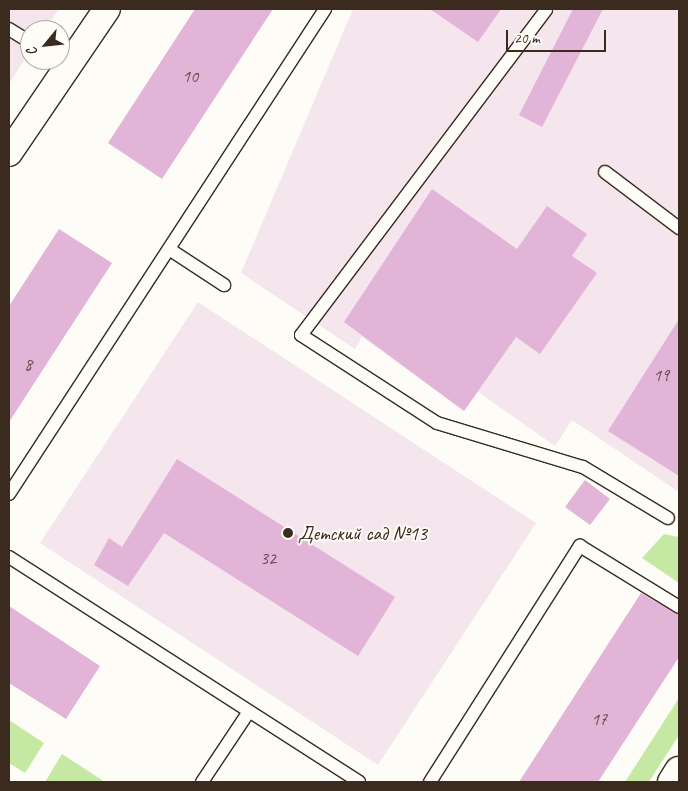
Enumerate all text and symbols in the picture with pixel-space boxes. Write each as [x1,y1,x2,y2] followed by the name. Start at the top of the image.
[20,20,70,70] north arrow
[508,20,608,52] scale bar
[514,29,540,48] text: 20 m
[23,45,41,59] text: С
[182,65,198,87] house number: 10
[24,353,32,375] house number: 8
[653,364,669,386] house number: 19
[298,521,427,545] place label: Детский сад №13
[282,527,294,539] marker: Детский сад №13
[260,547,276,569] house number: 32
[591,708,607,730] house number: 17

